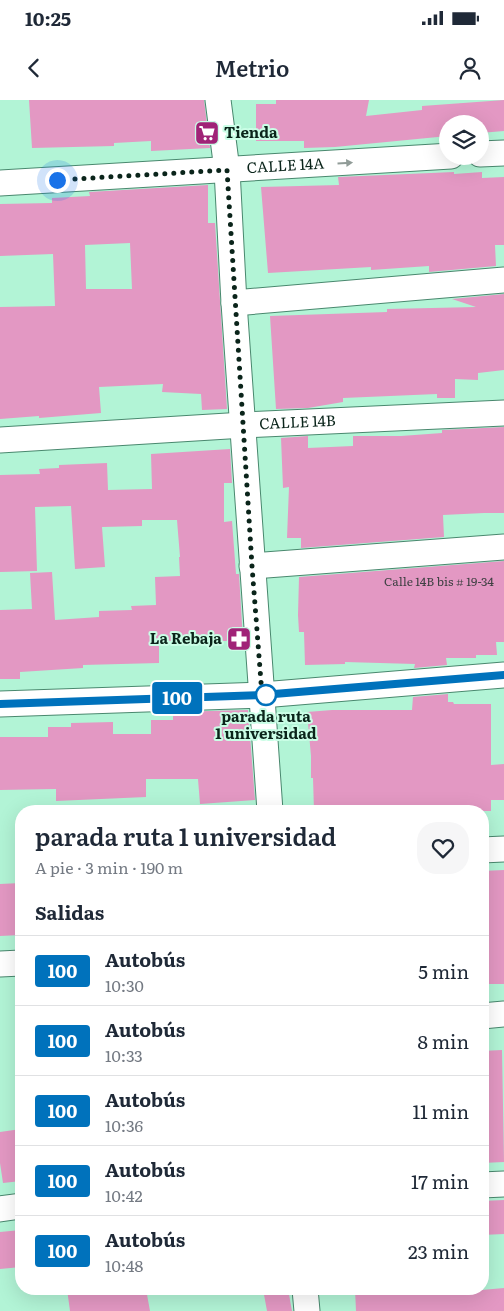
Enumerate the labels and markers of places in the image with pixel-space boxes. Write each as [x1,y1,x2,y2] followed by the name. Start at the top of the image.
[194,120,220,146] supermarket icon: Tienda
[224,120,278,143] place label: Tienda
[150,626,222,649] place label: La Rebaja
[226,626,252,652] pharmacy icon: La Rebaja
[255,684,277,706] marker: parada ruta 1 universidad
[215,704,317,744] place label: parada ruta 1 universidad

